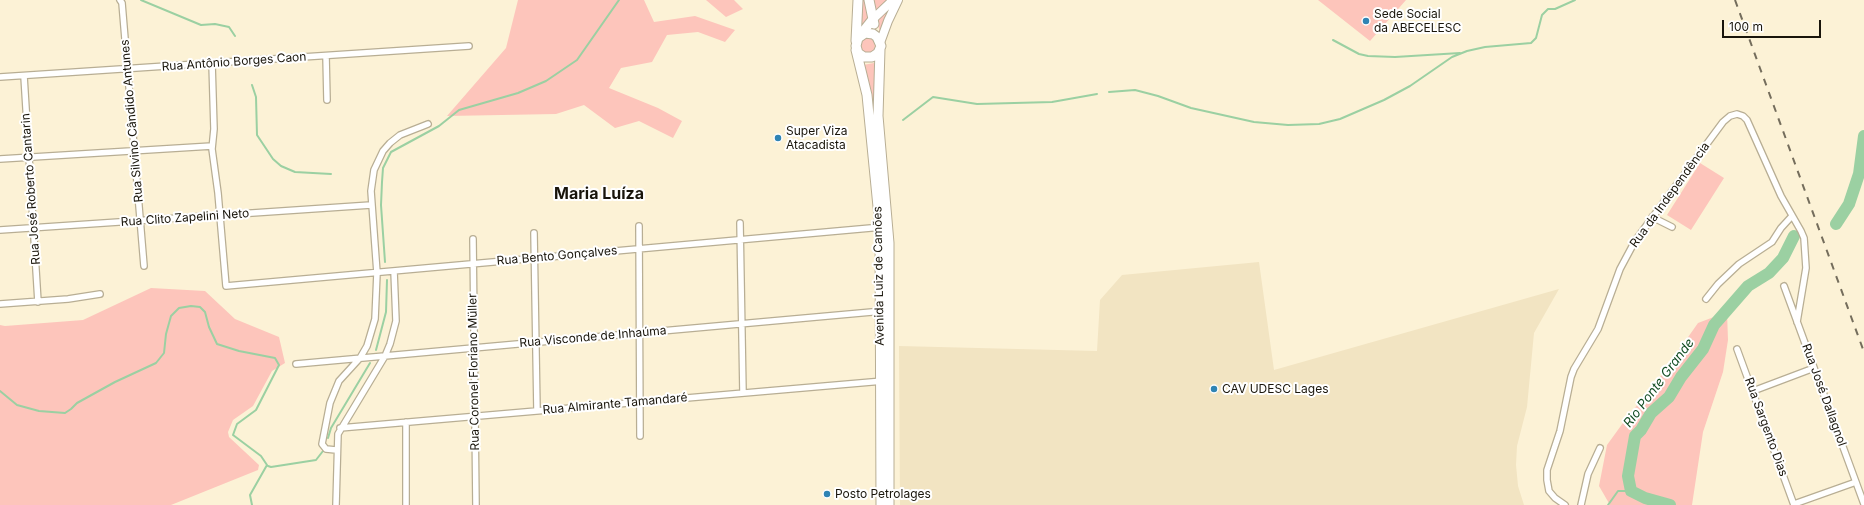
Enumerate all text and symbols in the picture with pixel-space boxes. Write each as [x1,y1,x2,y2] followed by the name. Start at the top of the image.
[1374,7,1461,35] place label: Sede Social da ABECELESC
[1724,12,1823,38] scale bar
[1361,16,1371,26] marker: Sede Social da ABECELESC
[1729,19,1763,34] text: 100 m
[118,39,146,203] street label: Rua Silvino Cândido Antunes
[161,50,307,74] street label: Rua Antônio Borges Caon
[19,113,43,265] street label: Rua José Roberto Cantarin
[786,124,848,152] place label: Super Viza Atacadista
[773,133,783,143] marker: Super Viza Atacadista
[1627,140,1713,250] street label: Rua da Independência
[554,184,644,204] district label: Maria Luíza
[120,206,250,230] street label: Rua Clito Zapelini Neto
[871,206,887,346] street label: Avenida Luiz de Camões
[496,244,618,268] street label: Rua Bento Gonçalves
[465,293,483,451] street label: Rua Coronel Floriano Müller
[519,323,667,351] street label: Rua Visconde de Inhaúma
[1620,335,1698,431] water label: Rio Ponte Grande
[1799,342,1849,448] street label: Rua José Dallagnol
[1741,376,1791,478] street label: Rua Sargento Dias
[1222,382,1328,396] place label: CAV UDESC Lages
[1209,384,1219,394] marker: CAV UDESC Lages
[542,390,688,418] street label: Rua Almirante Tamandaré
[835,487,931,501] place label: Posto Petrolages
[822,489,832,499] marker: Posto Petrolages

